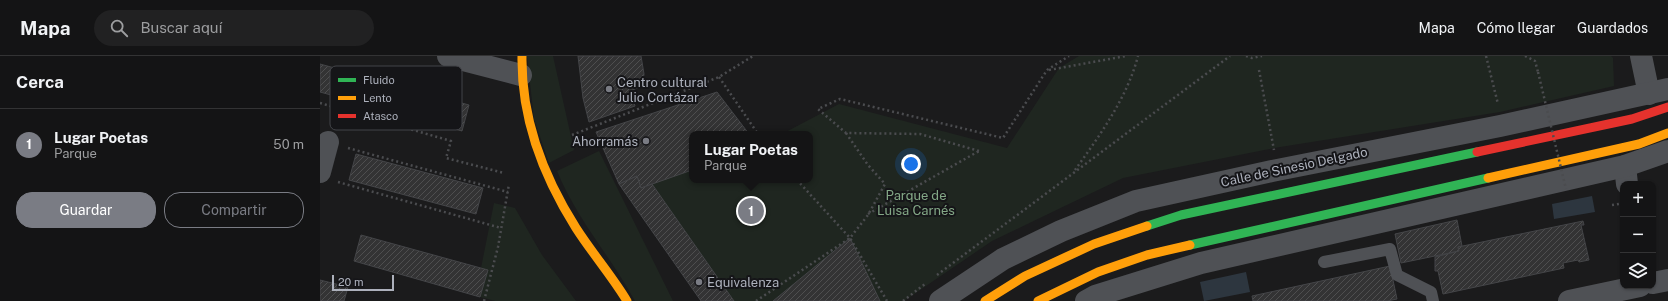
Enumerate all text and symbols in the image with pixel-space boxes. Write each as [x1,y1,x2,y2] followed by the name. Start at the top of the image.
[94,10,374,46] search box
[20,17,70,39] text: Mapa
[108,17,130,39] icon: search
[140,19,222,36] text: Buscar aquí
[1419,20,1455,36] text: Mapa
[1477,20,1555,36] text: Cómo llegar
[1577,20,1648,36] text: Guardados
[330,66,462,130] legend
[16,72,64,92] text: Cerca
[363,74,395,86] text: Fluido
[617,75,708,105] place label: Centro cultural Julio Cortázar
[604,84,614,94] marker: Centro cultural Julio Cortázar
[363,92,392,104] text: Lento
[363,110,398,122] text: Atasco
[54,129,148,146] text: Lugar Poetas
[689,131,813,183] popup
[572,134,638,149] place label: Ahorramás
[641,136,651,146] marker: Ahorramás
[26,137,32,152] text: 1
[273,137,304,152] text: 50 m
[704,141,798,158] text: Lugar Poetas
[1219,144,1369,190] street label: Calle de Sinesio Delgado
[54,146,97,161] text: Parque
[901,154,921,174] your location
[704,158,747,173] text: Parque
[1620,181,1656,289] map controls
[1620,181,1656,217] button: +
[877,188,955,218] park label: Parque de Luisa Carnés
[16,192,156,228] button: Guardar
[164,192,304,228] button: Compartir
[738,196,764,226] pin: 1
[1620,217,1656,253] button: −
[1620,253,1656,289] button: layers
[332,273,394,292] scale bar
[707,275,779,290] place label: Equivalenza
[338,276,363,288] text: 20 m
[694,277,704,287] marker: Equivalenza

